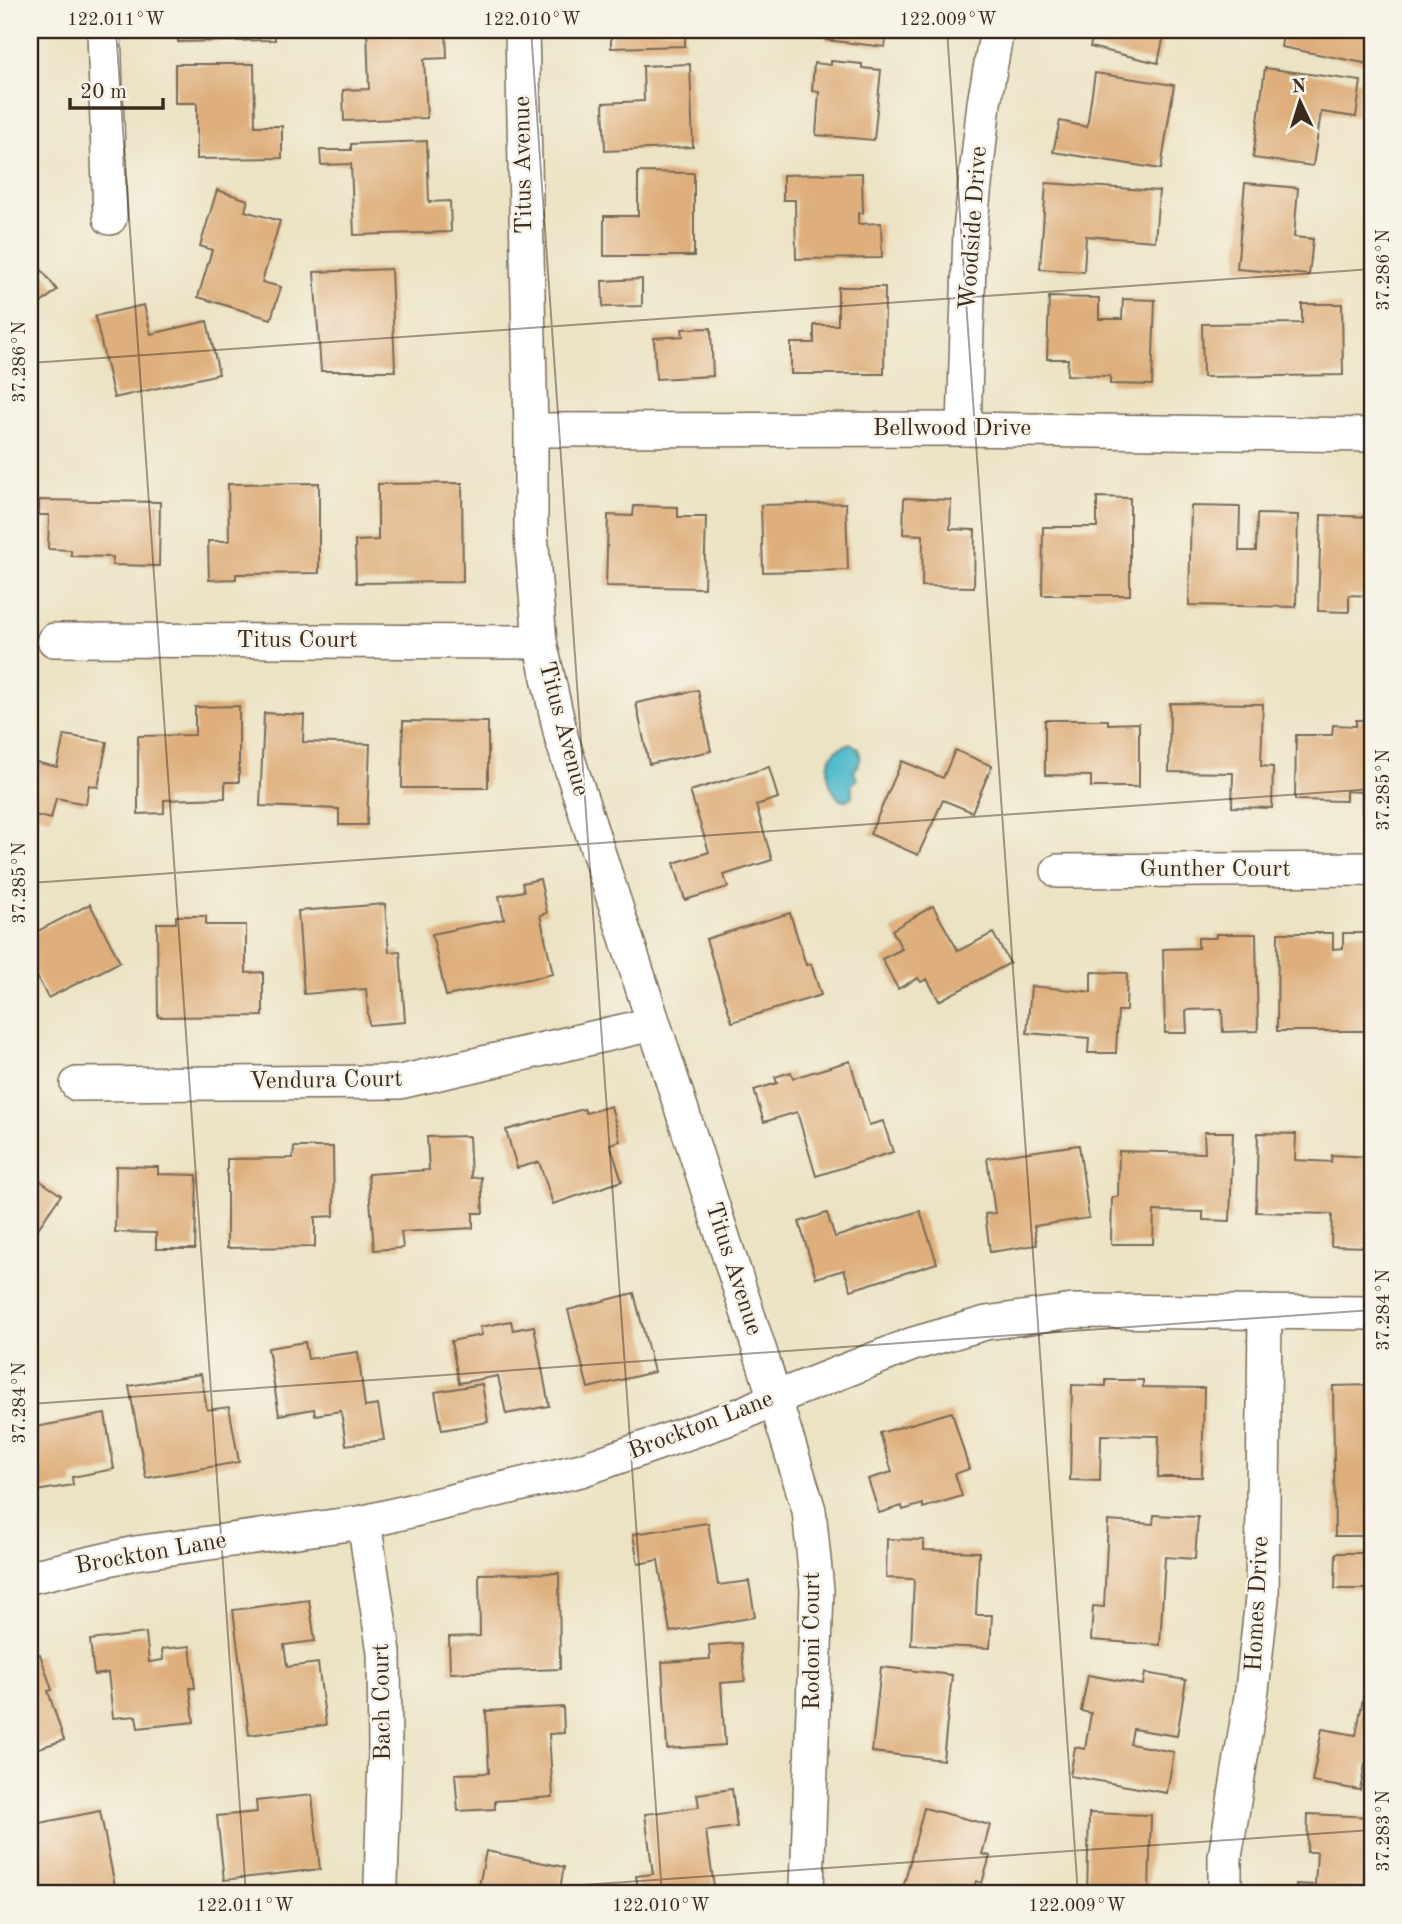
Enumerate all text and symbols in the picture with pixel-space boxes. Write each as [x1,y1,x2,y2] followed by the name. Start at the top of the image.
[67,11,165,29] text: 122.011°W
[483,11,581,29] text: 122.010°W
[899,11,997,29] text: 122.009°W
[70,66,163,110] scale bar
[1266,66,1336,136] north arrow
[1291,78,1307,98] text: N
[80,82,127,103] text: 20 m
[511,96,537,234] street label: Titus Avenue
[956,145,992,311] street label: Woodside Drive
[1375,229,1393,311] text: 37.286°N
[11,321,29,403] text: 37.286°N
[873,417,1031,441] street label: Bellwood Drive
[236,629,358,653] street label: Titus Court
[534,659,592,799] street label: Titus Avenue
[1375,749,1393,831] text: 37.285°N
[11,842,29,924] text: 37.285°N
[1139,858,1291,882] street label: Gunther Court
[249,1068,403,1094] street label: Vendura Court
[700,1200,766,1338] street label: Titus Avenue
[1375,1269,1393,1351] text: 37.284°N
[11,1362,29,1444] text: 37.284°N
[625,1387,777,1465] street label: Brockton Lane
[73,1529,229,1579] street label: Brockton Lane
[1242,1536,1274,1672] street label: Homes Drive
[801,1572,825,1710] street label: Rodoni Court
[370,1643,396,1761] street label: Bach Court
[1375,1790,1393,1872] text: 37.283°N
[196,1897,294,1915] text: 122.011°W
[612,1897,710,1915] text: 122.010°W
[1028,1897,1126,1915] text: 122.009°W

